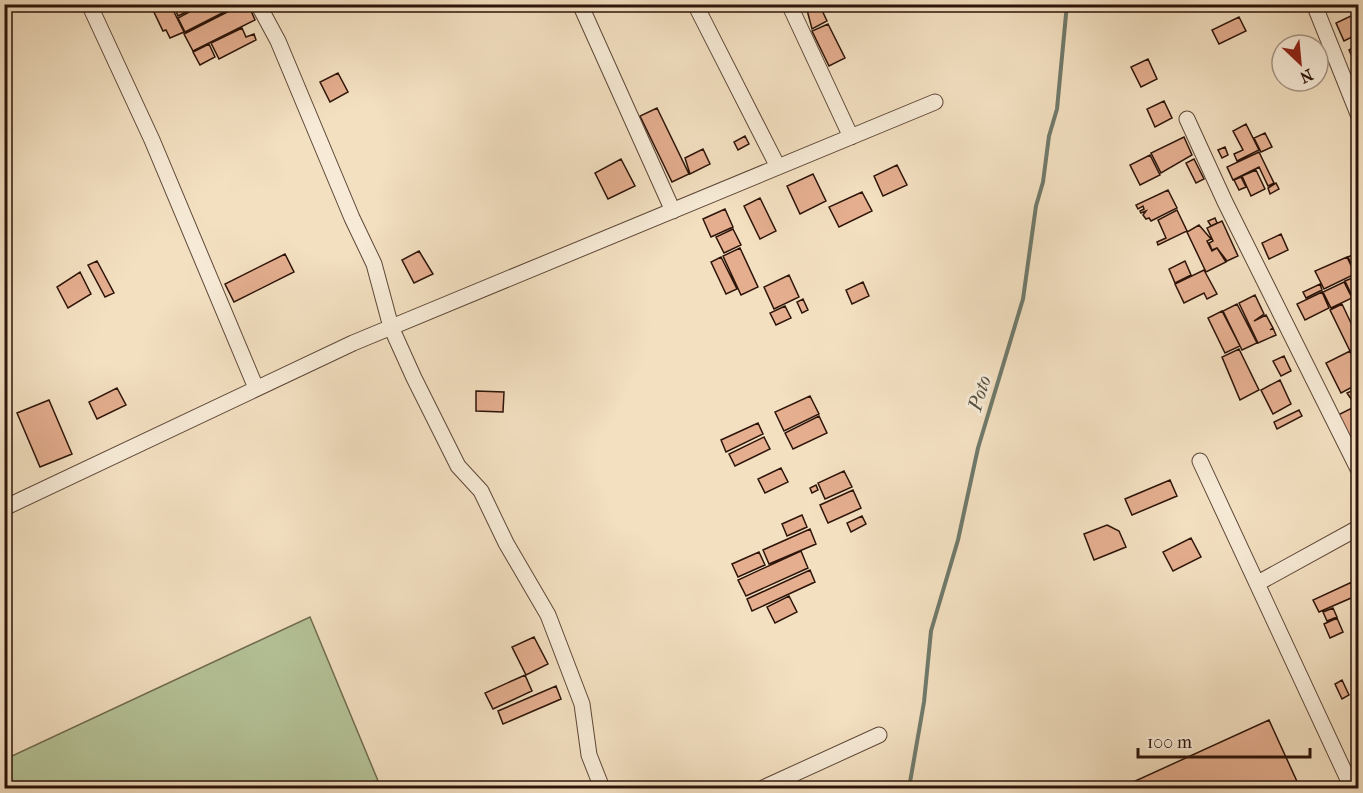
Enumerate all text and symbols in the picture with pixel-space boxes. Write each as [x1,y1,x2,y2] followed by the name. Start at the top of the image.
[1270,33,1330,93] north arrow
[1296,65,1316,88] text: N
[963,373,996,415] water label: Poto
[1138,721,1310,759] scale bar
[1147,732,1192,753] text: 100 m

